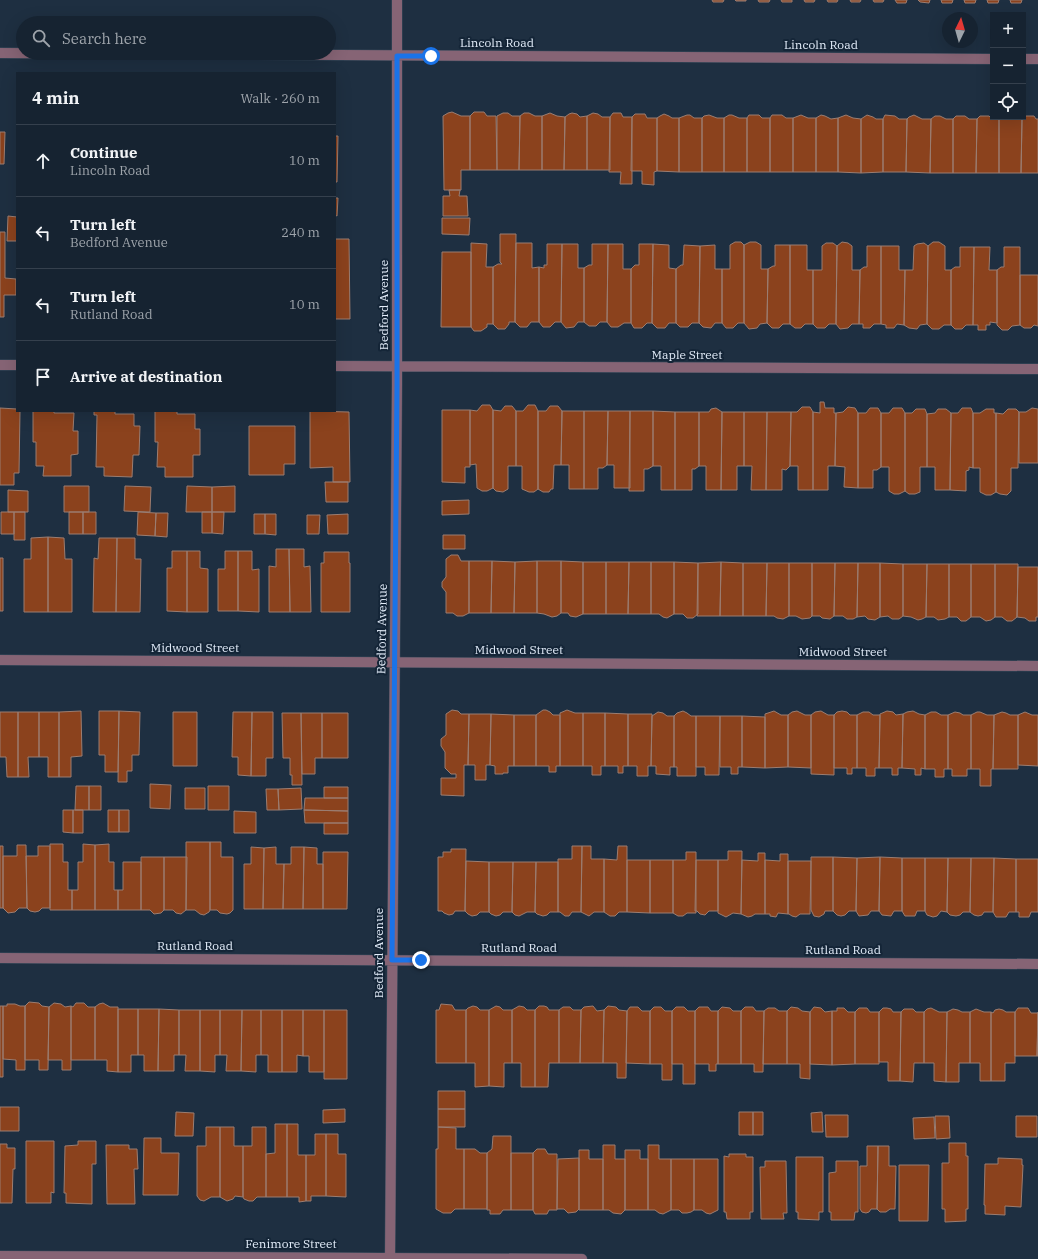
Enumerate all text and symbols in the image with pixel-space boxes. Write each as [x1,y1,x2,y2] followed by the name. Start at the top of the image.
[942,12,978,48] north arrow
[990,12,1026,120] map controls
[990,12,1026,48] button: +
[16,16,336,60] search box
[30,27,52,49] icon: search
[62,29,147,48] text: Search here
[460,35,534,50] street label: Lincoln Road
[784,37,858,52] street label: Lincoln Road
[422,47,440,65] route start
[990,48,1026,84] button: −
[990,84,1026,120] button: locate
[32,87,80,109] text: 4 min
[241,90,320,107] text: Walk · 260 m
[70,143,137,162] text: Continue
[32,150,54,172] icon: ahead
[289,152,320,169] text: 10 m
[70,162,150,179] text: Lincoln Road
[70,215,136,234] text: Turn left
[32,222,54,244] icon: left
[281,224,320,241] text: 240 m
[70,234,168,251] text: Bedford Avenue
[376,260,391,350] street label: Bedford Avenue
[70,287,136,306] text: Turn left
[32,294,54,316] icon: left
[289,296,320,313] text: 10 m
[70,306,153,323] text: Rutland Road
[652,347,722,362] street label: Maple Street
[32,366,54,388] icon: arrive
[70,367,222,386] text: Arrive at destination
[373,584,390,674] street label: Bedford Avenue
[151,640,239,655] street label: Midwood Street
[475,642,563,657] street label: Midwood Street
[799,644,887,659] street label: Midwood Street
[371,908,386,998] street label: Bedford Avenue
[157,938,233,953] street label: Rutland Road
[481,940,557,955] street label: Rutland Road
[805,942,881,957] street label: Rutland Road
[412,951,430,969] route end
[245,1236,337,1251] street label: Fenimore Street

